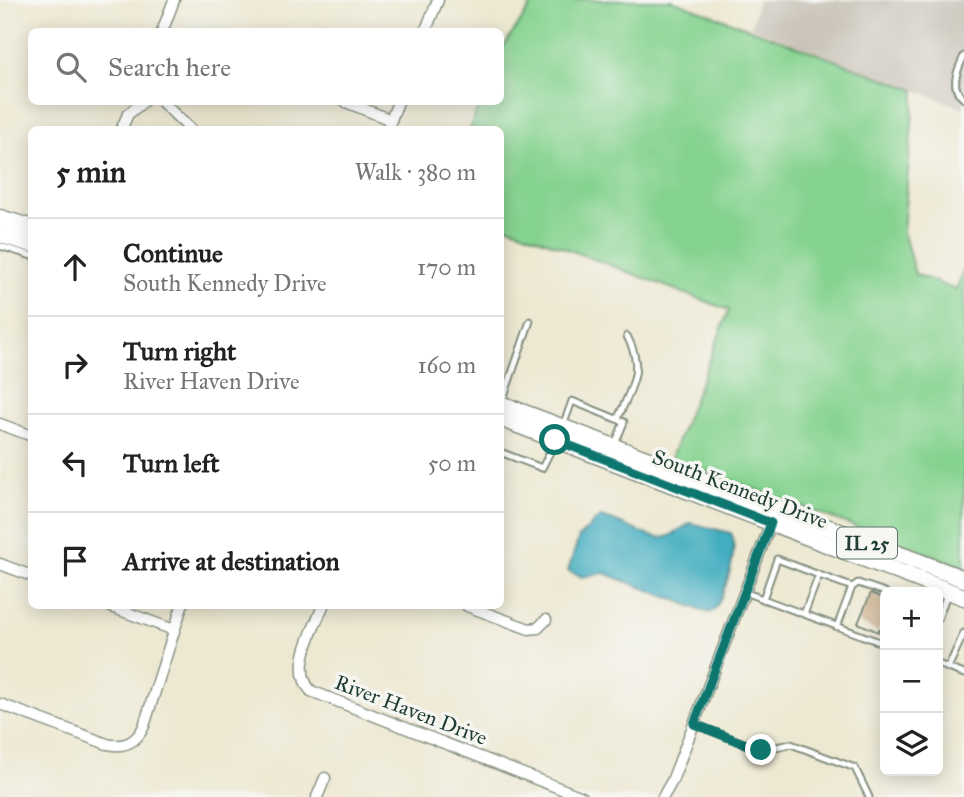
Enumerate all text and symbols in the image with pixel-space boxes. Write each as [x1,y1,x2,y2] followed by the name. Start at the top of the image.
[28,28,504,105] search box
[52,48,90,86] icon: search
[108,51,231,83] text: Search here
[56,154,126,190] text: 5 min
[355,158,476,186] text: Walk · 380 m
[123,237,223,269] text: Continue
[56,248,94,286] icon: ahead
[417,253,476,281] text: 170 m
[123,269,327,297] text: South Kennedy Drive
[123,335,236,367] text: Turn right
[56,346,94,384] icon: right
[418,351,476,379] text: 160 m
[123,367,299,395] text: River Haven Drive
[539,424,570,455] route start
[56,444,94,482] icon: left
[649,444,832,535] street label: South Kennedy Drive
[123,447,219,479] text: Turn left
[428,449,476,477] text: 50 m
[837,528,897,558] road number: IL 25
[56,542,94,580] icon: arrive
[123,545,340,577] text: Arrive at destination
[880,587,943,776] map controls
[880,587,943,650] button: +
[880,650,943,713] button: −
[331,669,491,751] street label: River Haven Drive
[880,713,943,776] button: layers
[745,734,776,765] route end

